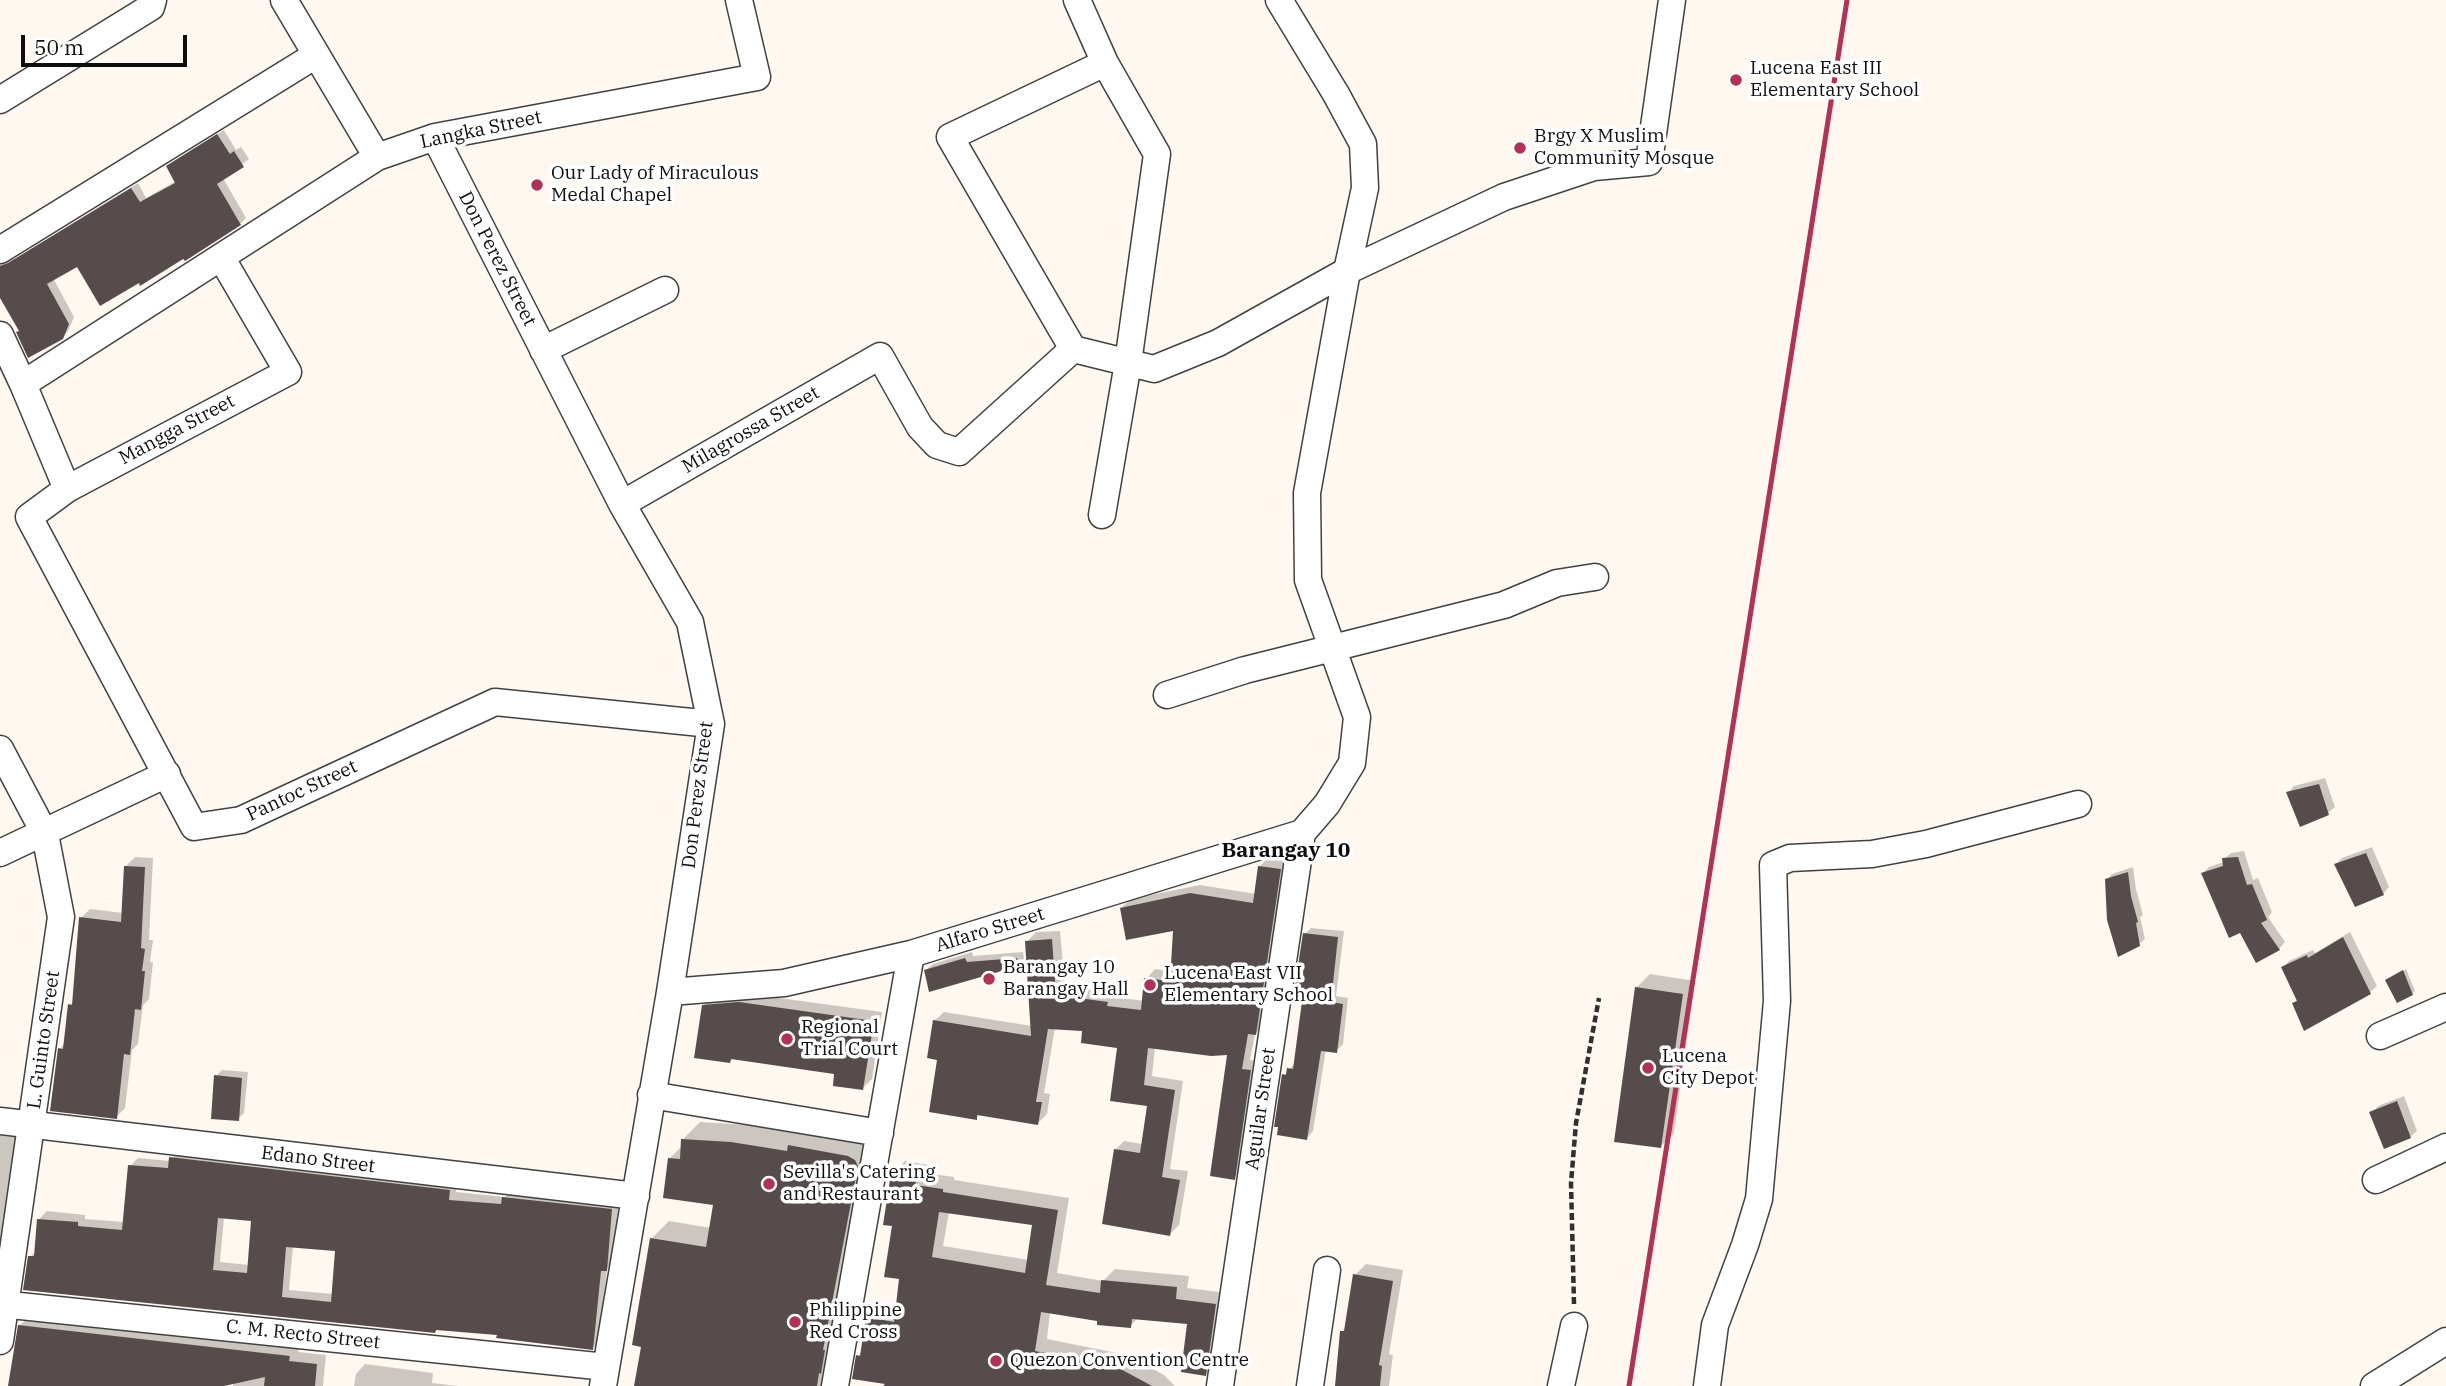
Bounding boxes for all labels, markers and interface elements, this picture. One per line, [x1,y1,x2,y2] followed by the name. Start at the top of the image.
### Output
[24,21,191,65] scale bar
[34,33,84,61] text: 50 m
[1750,58,1919,102] place label: Lucena East III Elementary School
[1728,72,1744,88] marker: Lucena East III Elementary School
[418,106,544,154] street label: Langka Street
[1534,126,1714,170] place label: Brgy X Muslim Community Mosque
[1512,140,1528,156] marker: Brgy X Muslim Community Mosque
[551,163,759,207] place label: Our Lady of Miraculous Medal Chapel
[529,177,545,193] marker: Our Lady of Miraculous Medal Chapel
[453,188,541,330] street label: Don Perez Street
[678,381,824,479] street label: Milagrossa Street
[115,390,239,470] street label: Mangga Street
[678,720,718,870] street label: Don Perez Street
[243,755,361,827] street label: Pantoc Street
[1222,838,1350,864] district label: Barangay 10
[933,903,1047,957] street label: Alfaro Street
[1003,957,1129,1001] place label: Barangay 10 Barangay Hall
[1164,963,1333,1007] place label: Lucena East VII Elementary School
[23,969,65,1111] street label: L. Guinto Street
[981,971,997,987] marker: Barangay 10 Barangay Hall
[1142,977,1158,993] marker: Lucena East VII Elementary School
[801,1017,898,1061] place label: Regional Trial Court
[779,1031,795,1047] marker: Regional Trial Court
[1241,1046,1281,1172] street label: Aguilar Street
[1662,1046,1754,1090] place label: Lucena City Depot
[1640,1060,1656,1076] marker: Lucena City Depot
[260,1142,376,1178] street label: Edano Street
[783,1162,936,1206] place label: Sevilla's Catering and Restaurant
[761,1176,777,1192] marker: Sevilla's Catering and Restaurant
[809,1300,902,1344] place label: Philippine Red Cross
[787,1314,803,1330] marker: Philippine Red Cross
[225,1316,381,1354] street label: C. M. Recto Street
[1010,1350,1249,1372] place label: Quezon Convention Centre
[988,1353,1004,1369] marker: Quezon Convention Centre

